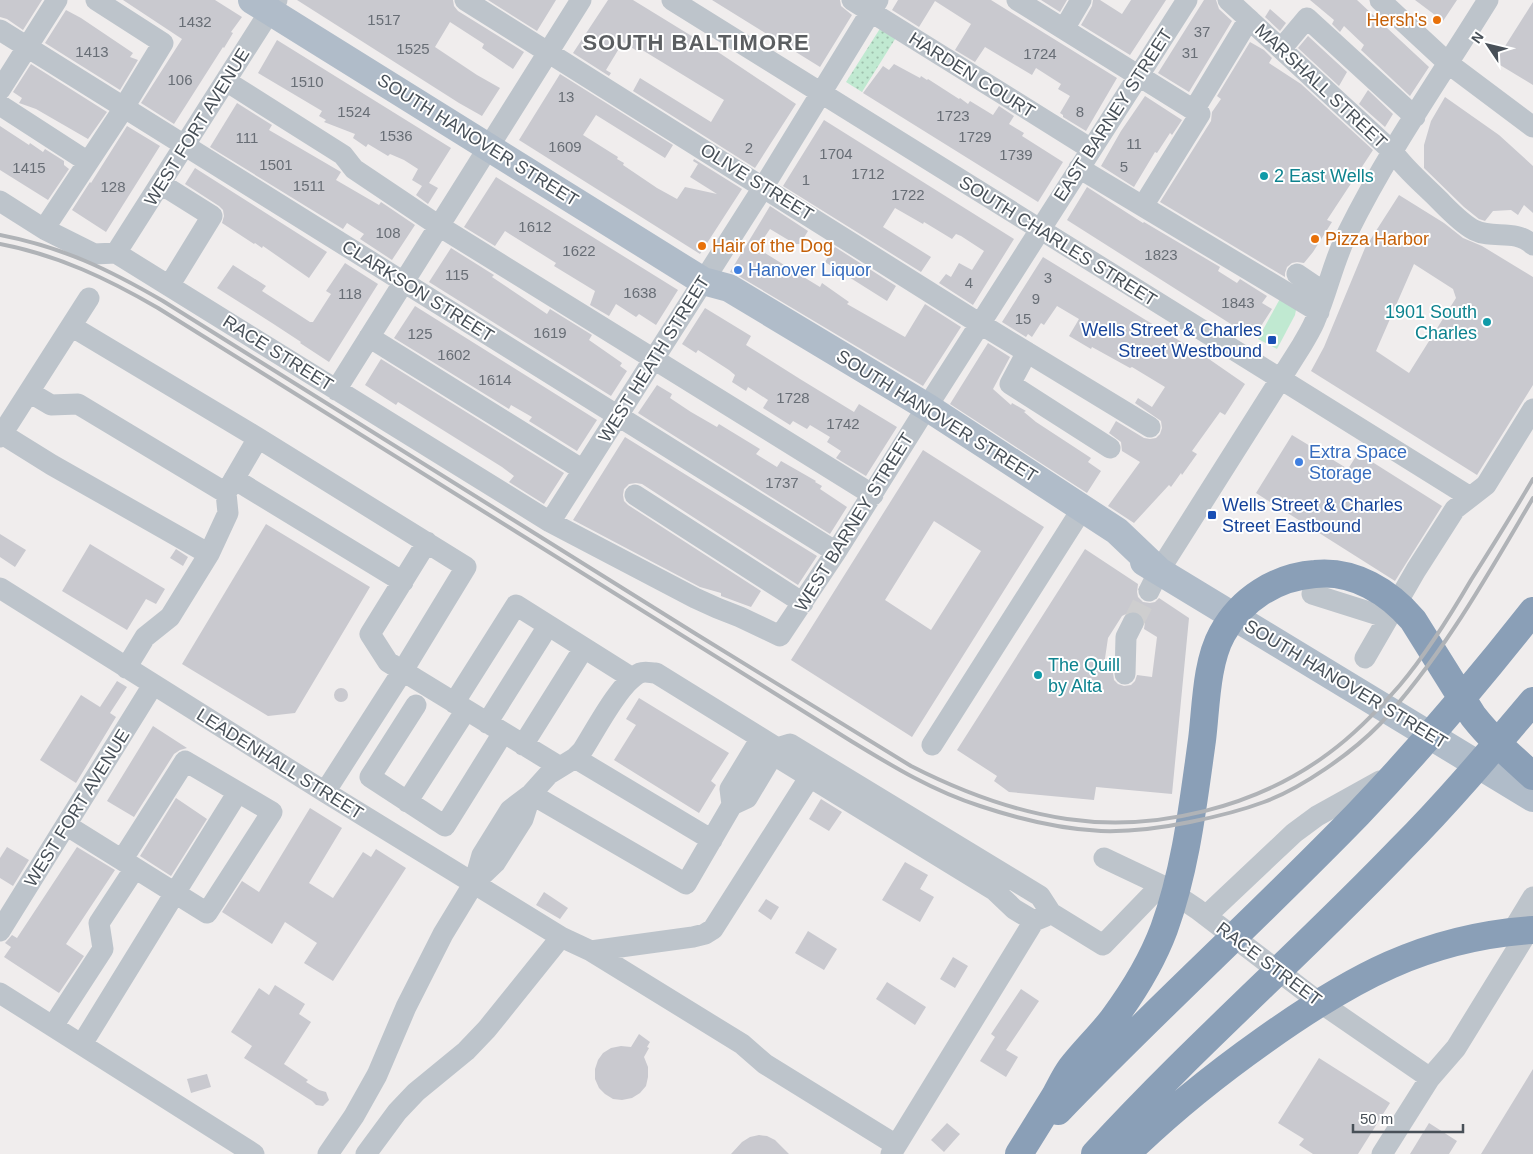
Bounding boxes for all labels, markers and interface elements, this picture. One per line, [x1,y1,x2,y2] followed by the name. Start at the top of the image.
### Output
[1367,10,1427,30] place label: Hersh's
[367,11,401,28] house number: 1517
[178,13,212,30] house number: 1432
[1431,14,1443,26] marker: Hersh's
[1251,20,1391,152] street label: MARSHALL STREET
[1463,20,1513,70] north arrow
[1194,23,1210,40] house number: 37
[1050,25,1176,205] street label: EAST BARNEY STREET
[905,28,1039,122] street label: HARDEN COURT
[1468,29,1487,46] text: N
[582,30,810,55] district label: SOUTH BALTIMORE
[396,40,430,57] house number: 1525
[75,43,109,60] house number: 1413
[1182,44,1198,61] house number: 31
[140,45,254,209] street label: WEST FORT AVENUE
[1023,45,1057,62] house number: 1724
[374,70,582,210] street label: SOUTH HANOVER STREET
[167,71,193,88] house number: 106
[290,73,324,90] house number: 1510
[558,88,574,105] house number: 13
[337,103,371,120] house number: 1524
[1076,103,1084,120] house number: 8
[936,107,970,124] house number: 1723
[379,127,413,144] house number: 1536
[958,128,992,145] house number: 1729
[236,129,258,146] house number: 111
[1126,135,1142,152] house number: 11
[548,138,582,155] house number: 1609
[697,139,817,225] street label: OLIVE STREET
[745,139,753,156] house number: 2
[819,145,853,162] house number: 1704
[999,146,1033,163] house number: 1739
[259,156,293,173] house number: 1501
[1120,158,1128,175] house number: 5
[12,159,46,176] house number: 1415
[851,165,885,182] house number: 1712
[1274,166,1374,186] place label: 2 East Wells
[1258,170,1270,182] marker: 2 East Wells
[802,171,810,188] house number: 1
[956,172,1160,310] street label: SOUTH CHARLES STREET
[293,177,325,194] house number: 1511
[100,178,126,195] house number: 128
[891,186,925,203] house number: 1722
[518,218,552,235] house number: 1612
[375,224,401,241] house number: 108
[1325,229,1429,249] place label: Pizza Harbor
[1309,233,1321,245] marker: Pizza Harbor
[338,236,498,346] street label: CLARKSON STREET
[712,236,833,256] place label: Hair of the Dog
[696,240,708,252] marker: Hair of the Dog
[562,242,596,259] house number: 1622
[1144,246,1178,263] house number: 1823
[748,260,871,280] place label: Hanover Liquor
[732,264,744,276] marker: Hanover Liquor
[445,266,469,283] house number: 115
[1044,269,1052,286] house number: 3
[595,272,713,446] street label: WEST HEATH STREET
[965,274,973,291] house number: 4
[623,284,657,301] house number: 1638
[338,285,362,302] house number: 118
[1032,290,1040,307] house number: 9
[1221,294,1255,311] house number: 1843
[1385,302,1477,343] place label: 1901 South Charles
[1015,310,1031,327] house number: 15
[219,311,337,395] street label: RACE STREET
[1481,316,1493,328] marker: 1901 South Charles
[1081,320,1262,361] place label: Wells Street & Charles Street Westbound
[533,324,567,341] house number: 1619
[407,325,433,342] house number: 125
[1266,334,1278,346] marker: Wells Street & Charles Street Westbound
[437,346,471,363] house number: 1602
[833,346,1041,486] street label: SOUTH HANOVER STREET
[478,371,512,388] house number: 1614
[776,389,810,406] house number: 1728
[826,415,860,432] house number: 1742
[791,429,917,615] street label: WEST BARNEY STREET
[1309,442,1407,483] place label: Extra Space Storage
[1293,456,1305,468] marker: Extra Space Storage
[765,474,799,491] house number: 1737
[1222,495,1403,536] place label: Wells Street & Charles Street Eastbound
[1206,509,1218,521] marker: Wells Street & Charles Street Eastbound
[1241,615,1451,753] street label: SOUTH HANOVER STREET
[1048,655,1120,696] place label: The Quill by Alta
[1032,669,1044,681] marker: The Quill by Alta
[193,705,367,823] street label: LEADENHALL STREET
[20,726,134,890] street label: WEST FORT AVENUE
[1213,918,1325,1010] street label: RACE STREET
[1353,1102,1463,1134] scale bar
[1360,1110,1393,1127] text: 50 m

